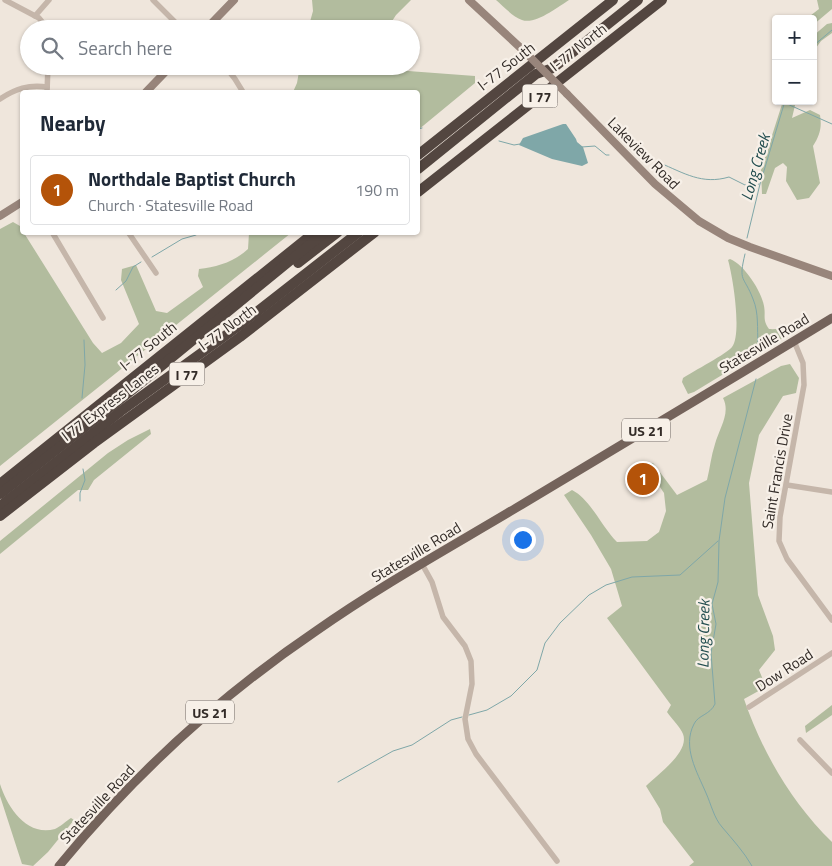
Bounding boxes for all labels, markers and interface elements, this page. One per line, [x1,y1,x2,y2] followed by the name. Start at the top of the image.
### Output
[772,15,817,105] map controls
[772,15,817,60] button: +
[545,17,611,77] street label: I-77 North
[20,20,420,75] search box
[78,33,172,62] text: Search here
[38,34,66,62] icon: search
[472,36,540,96] street label: I-77 South
[772,60,817,105] button: −
[522,84,558,108] road number: I 77
[40,107,105,139] text: Nearby
[603,112,685,194] street label: Lakeview Road
[734,129,776,203] water label: Long Creek
[88,164,296,193] text: Northdale Baptist Church
[53,178,61,202] text: 1
[355,178,399,202] text: 190 m
[88,193,253,217] text: Church · Statesville Road
[193,298,261,356] street label: I-77 North
[715,307,813,379] street label: Statesville Road
[114,316,182,376] street label: I-77 South
[56,358,164,446] street label: I 77 Express Lanes
[170,362,204,386] road number: I 77
[756,412,798,530] street label: Saint Francis Drive
[622,418,670,442] road number: US 21
[627,460,659,498] pin: 1
[367,516,465,588] street label: Statesville Road
[510,527,536,553] your location
[690,598,716,668] water label: Long Creek
[751,643,817,697] street label: Dow Road
[186,700,234,724] road number: US 21
[54,759,140,849] street label: Statesville Road

